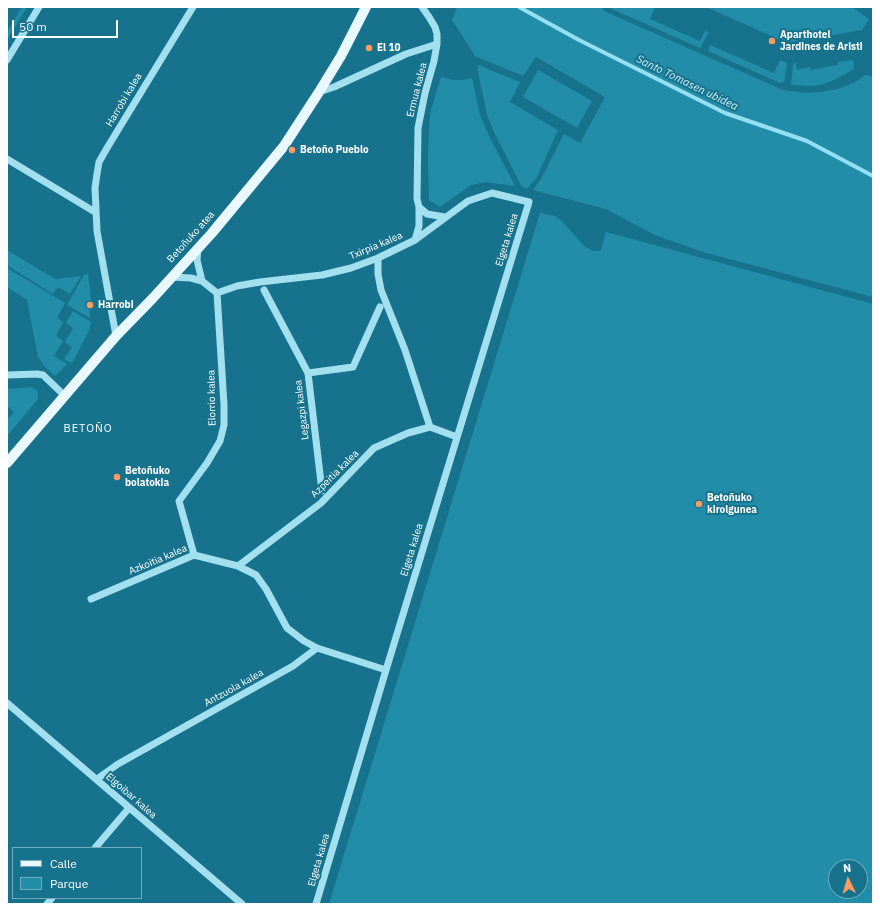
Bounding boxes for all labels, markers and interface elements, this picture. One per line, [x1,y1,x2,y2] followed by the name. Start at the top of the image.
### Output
[14,12,120,38] scale bar
[19,19,47,34] text: 50 m
[780,29,863,52] place label: Aparthotel Jardines de Aristi
[767,36,777,46] marker: Aparthotel Jardines de Aristi
[377,42,400,54] place label: El 10
[364,43,374,53] marker: El 10
[634,53,740,113] water label: Santo Tomasen ubidea
[404,62,430,118] street label: Ermua kalea
[103,71,145,129] street label: Harrobi kalea
[300,144,369,156] place label: Betoño Pueblo
[287,145,297,155] marker: Betoño Pueblo
[165,209,217,265] street label: Betoñuko atea
[493,212,521,268] street label: Elgeta kalea
[348,229,404,263] street label: Txirpia kalea
[98,299,134,311] place label: Harrobi
[85,300,95,310] marker: Harrobi
[206,370,218,426] street label: Elorrio kalea
[292,379,312,441] street label: Legazpi kalea
[63,422,113,436] district label: BETOÑO
[309,448,361,500] street label: Azpeitia kalea
[125,465,170,488] place label: Betoñuko bolatokia
[112,472,122,482] marker: Betoñuko bolatokia
[707,492,757,516] place label: Betoñuko kirolgunea
[694,499,704,509] marker: Betoñuko kirolgunea
[398,522,426,578] street label: Elgeta kalea
[127,542,189,578] street label: Azkoitia kalea
[202,667,266,709] street label: Antzuola kalea
[103,771,159,821] street label: Elgoibar kalea
[306,832,332,888] street label: Elgeta kalea
[12,847,142,899] legend
[50,856,77,871] text: Calle
[828,859,868,899] north arrow
[842,861,852,875] text: N
[50,876,88,891] text: Parque

